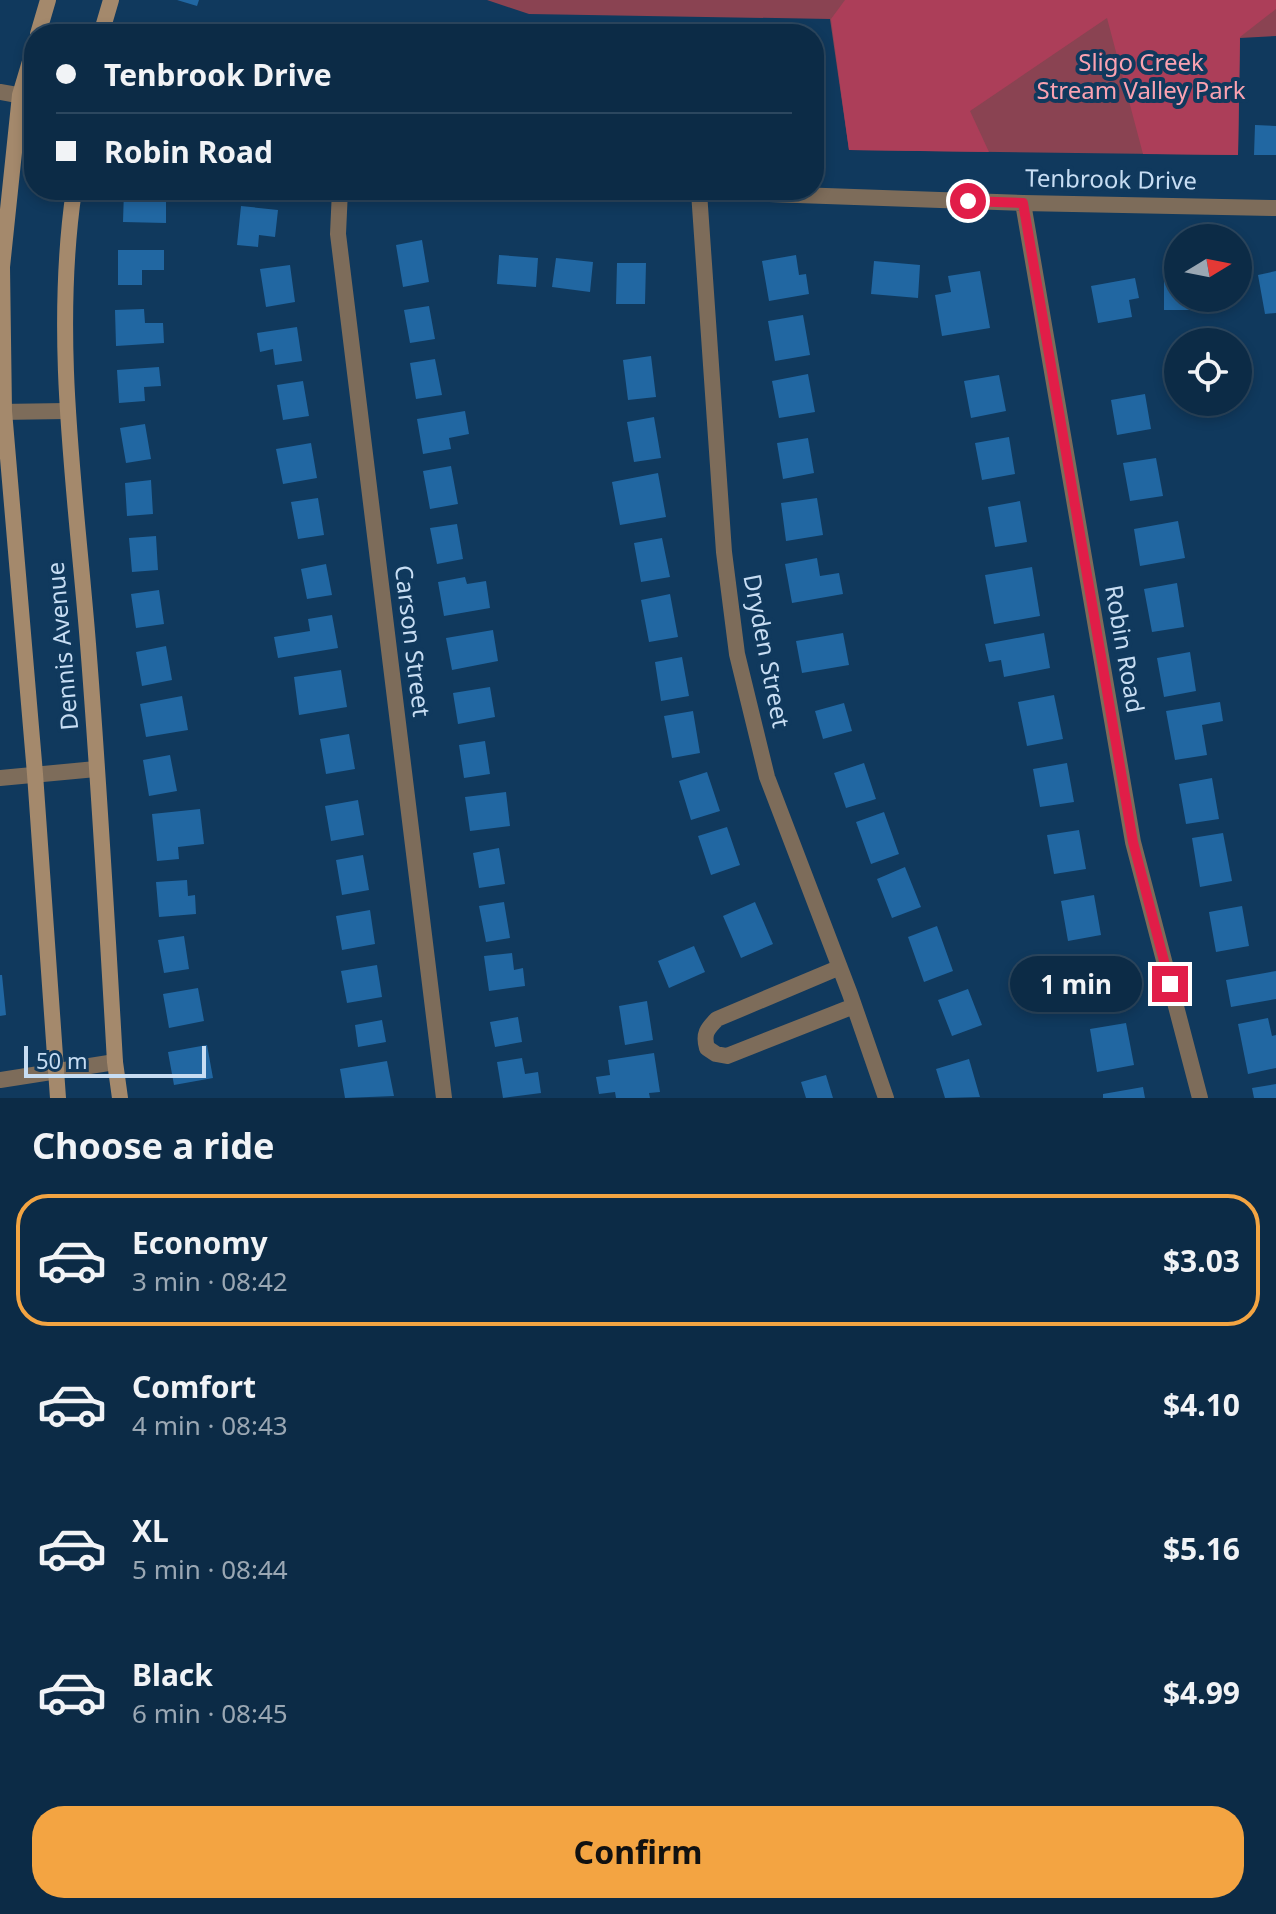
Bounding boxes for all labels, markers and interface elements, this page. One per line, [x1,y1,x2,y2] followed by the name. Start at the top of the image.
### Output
[1037,45,1246,106] park label: Sligo Creek Stream Valley Park
[104,54,332,95] text: Tenbrook Drive
[104,131,273,172] text: Robin Road
[1025,161,1197,196] street label: Tenbrook Drive
[950,183,986,219] route start
[1164,224,1252,312] north arrow
[1164,224,1252,416] map controls
[1164,328,1252,416] button: locate
[38,561,85,732] street label: Dennis Avenue
[388,563,439,719] street label: Carson Street
[736,571,799,731] street label: Dryden Street
[1098,582,1153,715] street label: Robin Road
[1010,956,1142,1012] callout: 1 min
[1040,966,1112,1002] text: 1 min
[1152,966,1188,1002] route end
[24,1042,206,1078] scale bar
[36,1045,87,1075] text: 50 m
[32,1121,274,1170] text: Choose a ride
[132,1222,268,1263] text: Economy
[36,1224,108,1296] icon: car
[1163,1240,1240,1281] text: $3.03
[132,1263,288,1299] text: 3 min · 08:42
[132,1366,256,1407] text: Comfort
[36,1368,108,1440] icon: car
[1163,1384,1240,1425] text: $4.10
[132,1407,288,1443] text: 4 min · 08:43
[132,1510,169,1551] text: XL
[36,1512,108,1584] icon: car
[1163,1528,1240,1569] text: $5.16
[132,1551,288,1587] text: 5 min · 08:44
[132,1654,213,1695] text: Black
[36,1656,108,1728] icon: car
[1163,1672,1240,1713] text: $4.99
[132,1695,288,1731] text: 6 min · 08:45
[32,1806,1244,1898] button: Confirm

